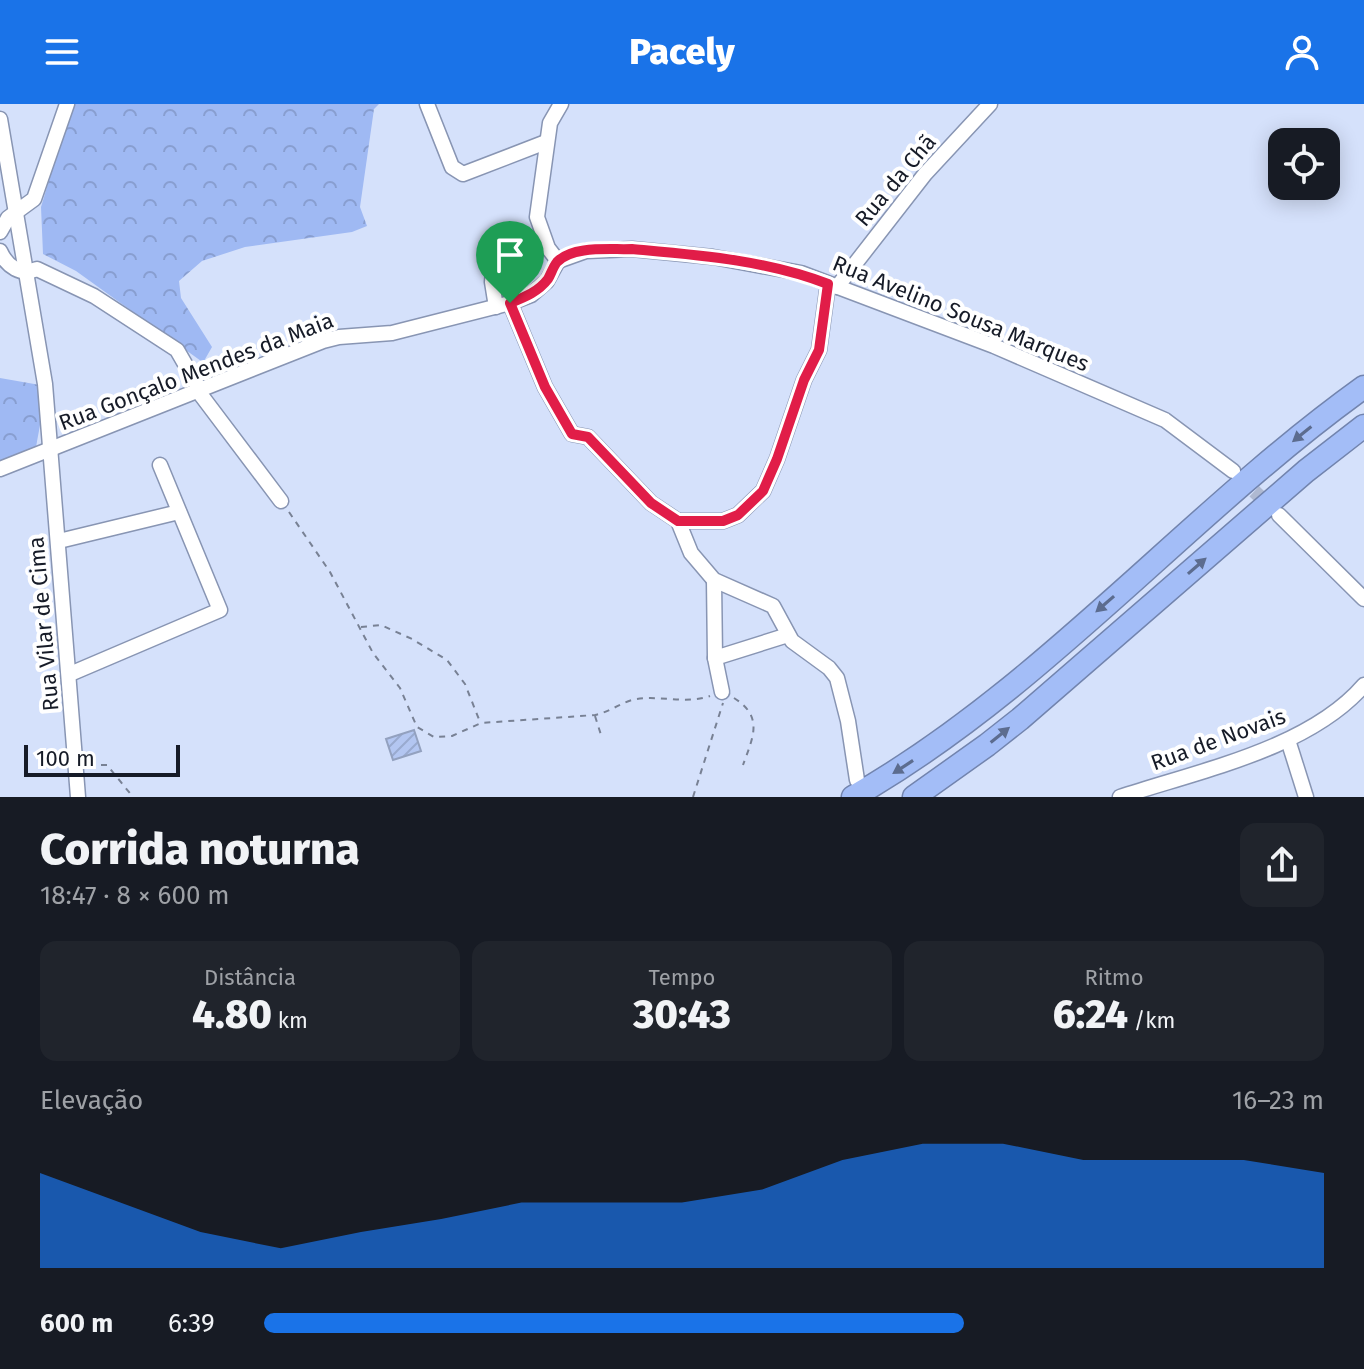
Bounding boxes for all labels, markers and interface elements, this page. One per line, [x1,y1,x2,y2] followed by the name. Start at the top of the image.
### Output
[40,30,84,74] icon: menu
[629,30,735,74] text: Pacely
[1280,30,1324,74] icon: person
[1268,128,1340,200] map controls
[1268,128,1340,200] button: locate
[849,129,942,232] street label: Rua da Chã
[476,221,544,303] pin
[488,233,532,277] icon: arrive
[829,250,1093,377] street label: Rua Avelino Sousa Marques
[55,307,337,436] street label: Rua Gonçalo Mendes da Maia
[1292,425,1312,442] one-way arrow
[22,535,65,712] street label: Rua Vilar de Cima
[1187,558,1207,575] one-way arrow
[1096,595,1115,613] one-way arrow
[1147,703,1289,776] street label: Rua de Novais
[990,727,1010,744] one-way arrow
[24,741,180,777] scale bar
[36,745,95,772] text: 100 m
[892,759,913,774] one-way arrow
[40,823,360,876] text: Corrida noturna
[1240,823,1324,907] button: share
[40,880,230,911] text: 18:47 · 8 × 600 m
[204,964,296,991] text: Distância
[649,964,715,991] text: Tempo
[1084,964,1144,991] text: Ritmo
[192,991,272,1039] text: 4.80
[633,991,731,1039] text: 30:43
[1053,991,1128,1039] text: 6:24
[272,1007,308,1034] text: km
[1128,1007,1175,1034] text: /km
[40,1085,143,1116] text: Elevação
[1232,1085,1324,1116] text: 16–23 m
[40,1308,113,1339] text: 600 m
[168,1308,215,1339] text: 6:39

